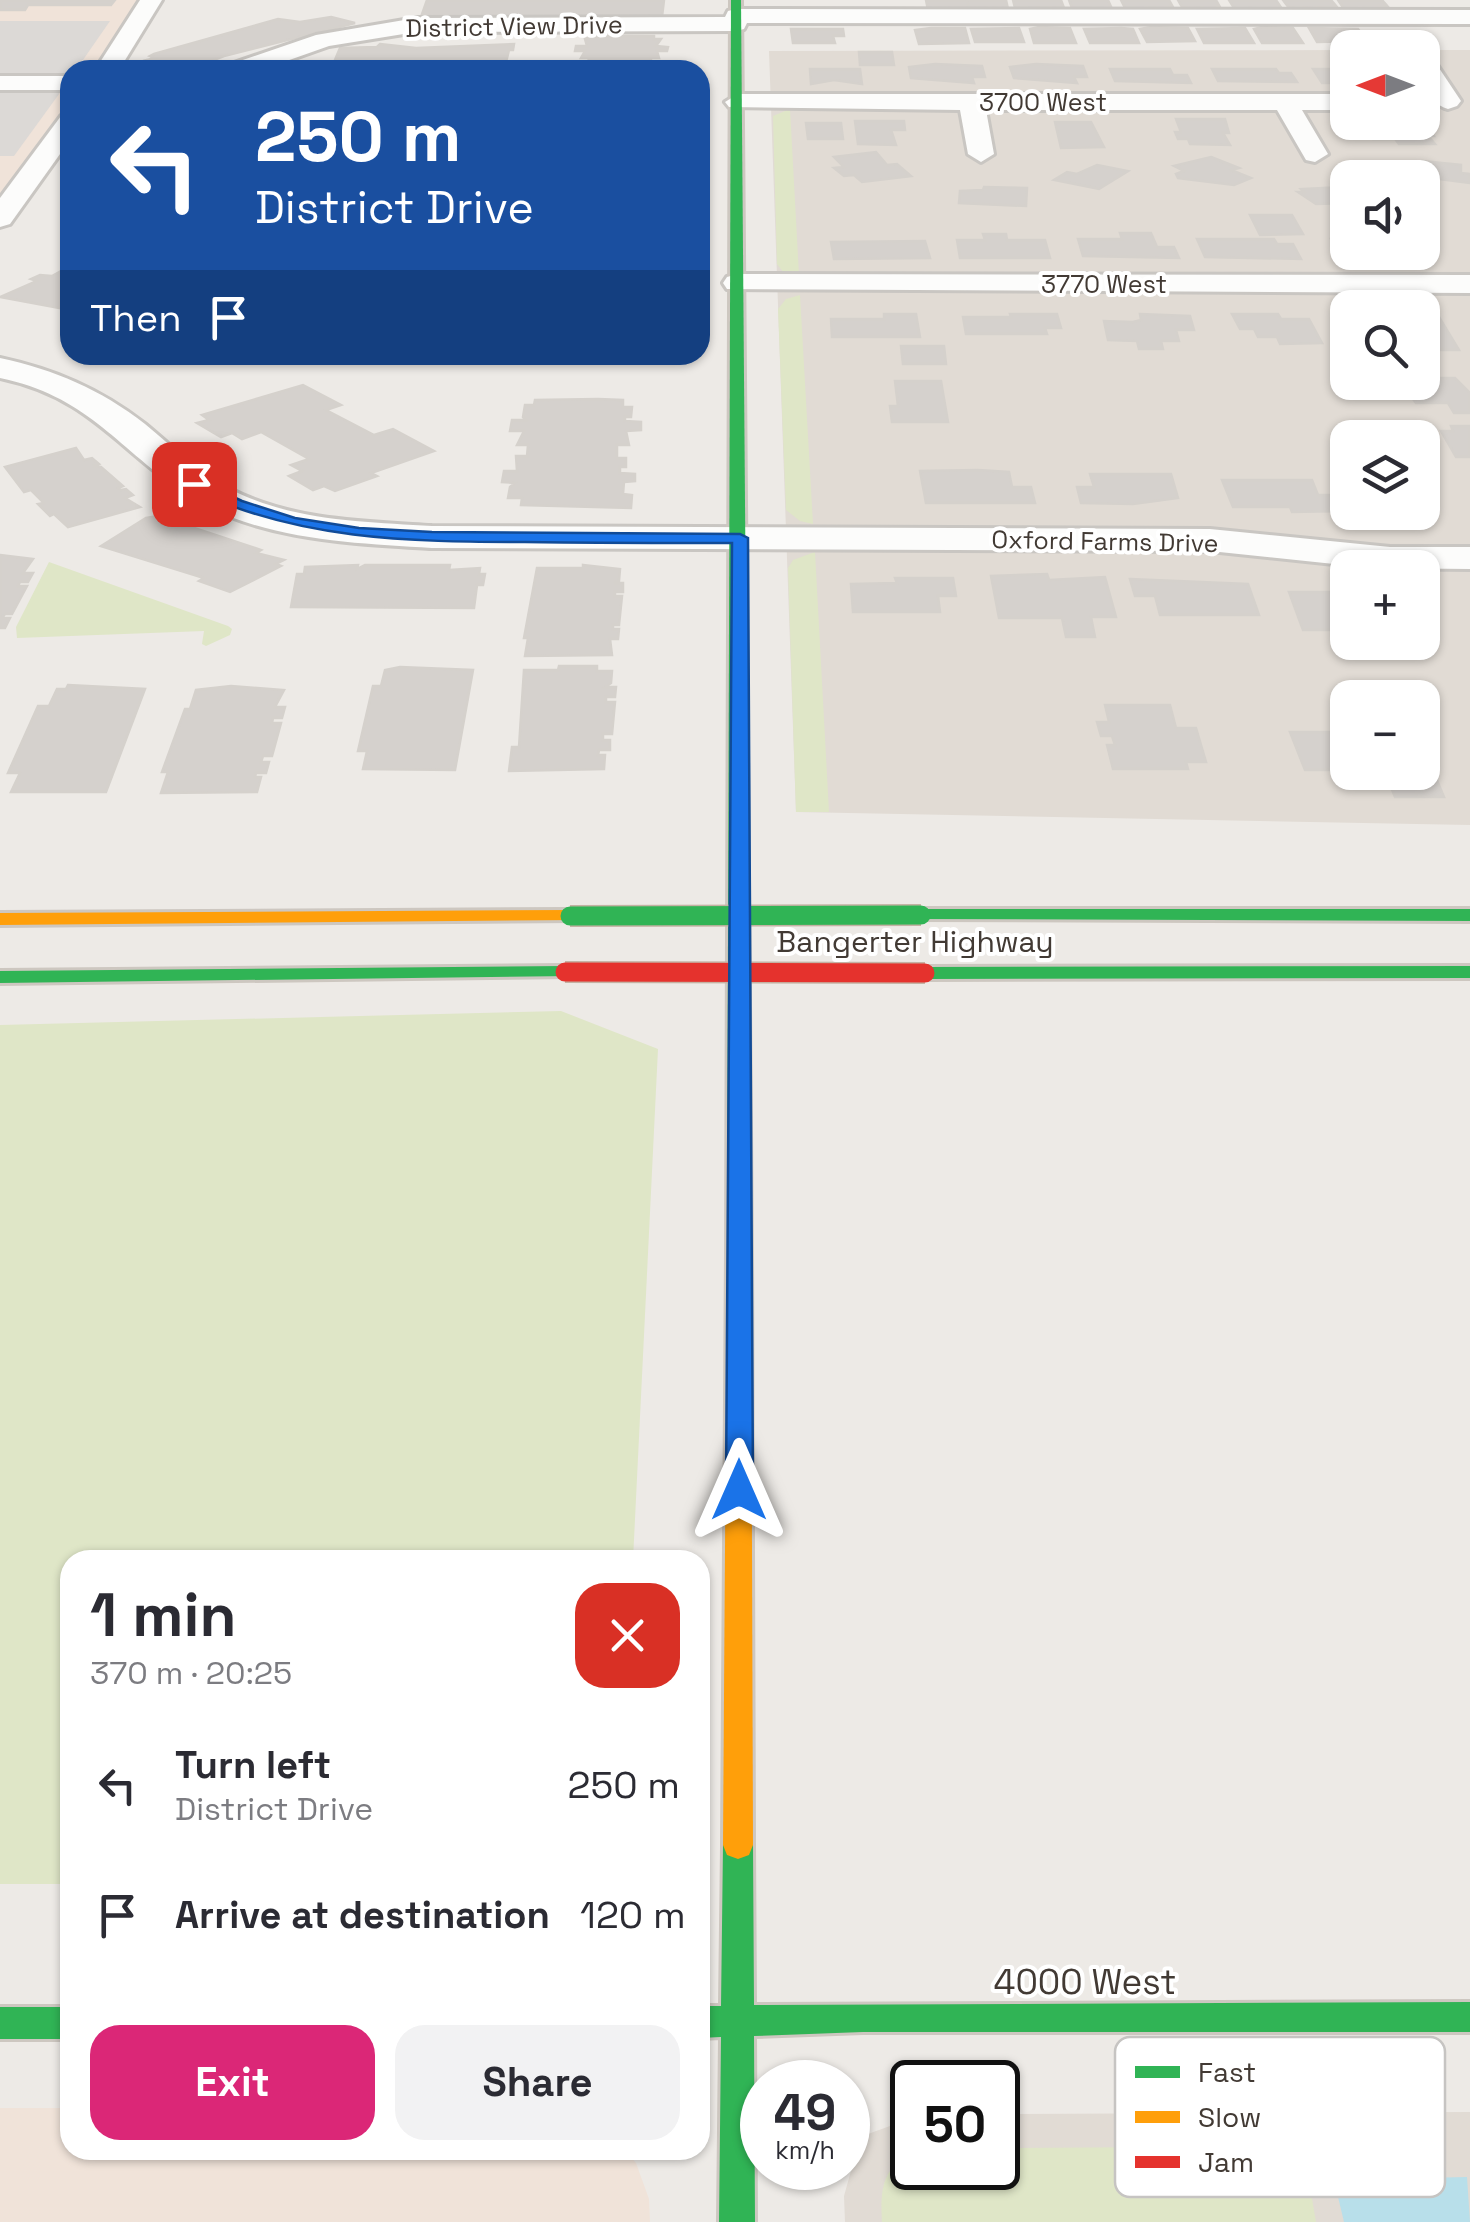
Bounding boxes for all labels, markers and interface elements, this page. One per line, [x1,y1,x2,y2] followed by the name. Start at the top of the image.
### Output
[405,8,623,44] street label: District View Drive
[1330,30,1440,140] north arrow
[1330,30,1440,790] map controls
[979,86,1107,118] street label: 3700 West
[255,92,462,181] text: 250 m
[90,100,220,230] icon: left
[1330,160,1440,270] button: sound
[255,179,534,236] text: District Drive
[1041,268,1167,300] street label: 3770 West
[201,290,256,345] icon: arrive
[1330,290,1440,400] button: search
[90,294,181,342] text: Then
[1330,420,1440,530] button: layers
[152,442,237,527] pin
[167,457,222,512] icon: arrive
[991,523,1219,559] street label: Oxford Farms Drive
[1330,550,1440,660] button: +
[1330,680,1440,790] button: −
[776,922,1054,961] street label: Bangerter Highway
[687,1438,791,1542] position arrow
[90,1577,237,1654] text: 1 min
[575,1583,680,1688] button: close
[90,1653,292,1693] text: 370 m · 20:25
[175,1741,331,1789] text: Turn left
[90,1758,145,1813] icon: left
[568,1761,680,1809] text: 250 m
[175,1789,373,1829] text: District Drive
[90,1888,145,1943] icon: arrive
[175,1891,550,1939] text: Arrive at destination
[580,1891,686,1939] text: 120 m
[994,1960,1176,2004] street label: 4000 West
[90,2025,375,2140] button: Exit
[395,2025,680,2140] button: Share
[1115,2037,1445,2197] legend
[1198,2054,1256,2090] text: Fast
[890,2060,1020,2190] speed limit sign: 50
[774,2081,836,2145] text: 49
[1198,2099,1261,2135] text: Slow
[775,2134,835,2166] text: km/h
[1198,2144,1254,2180] text: Jam

